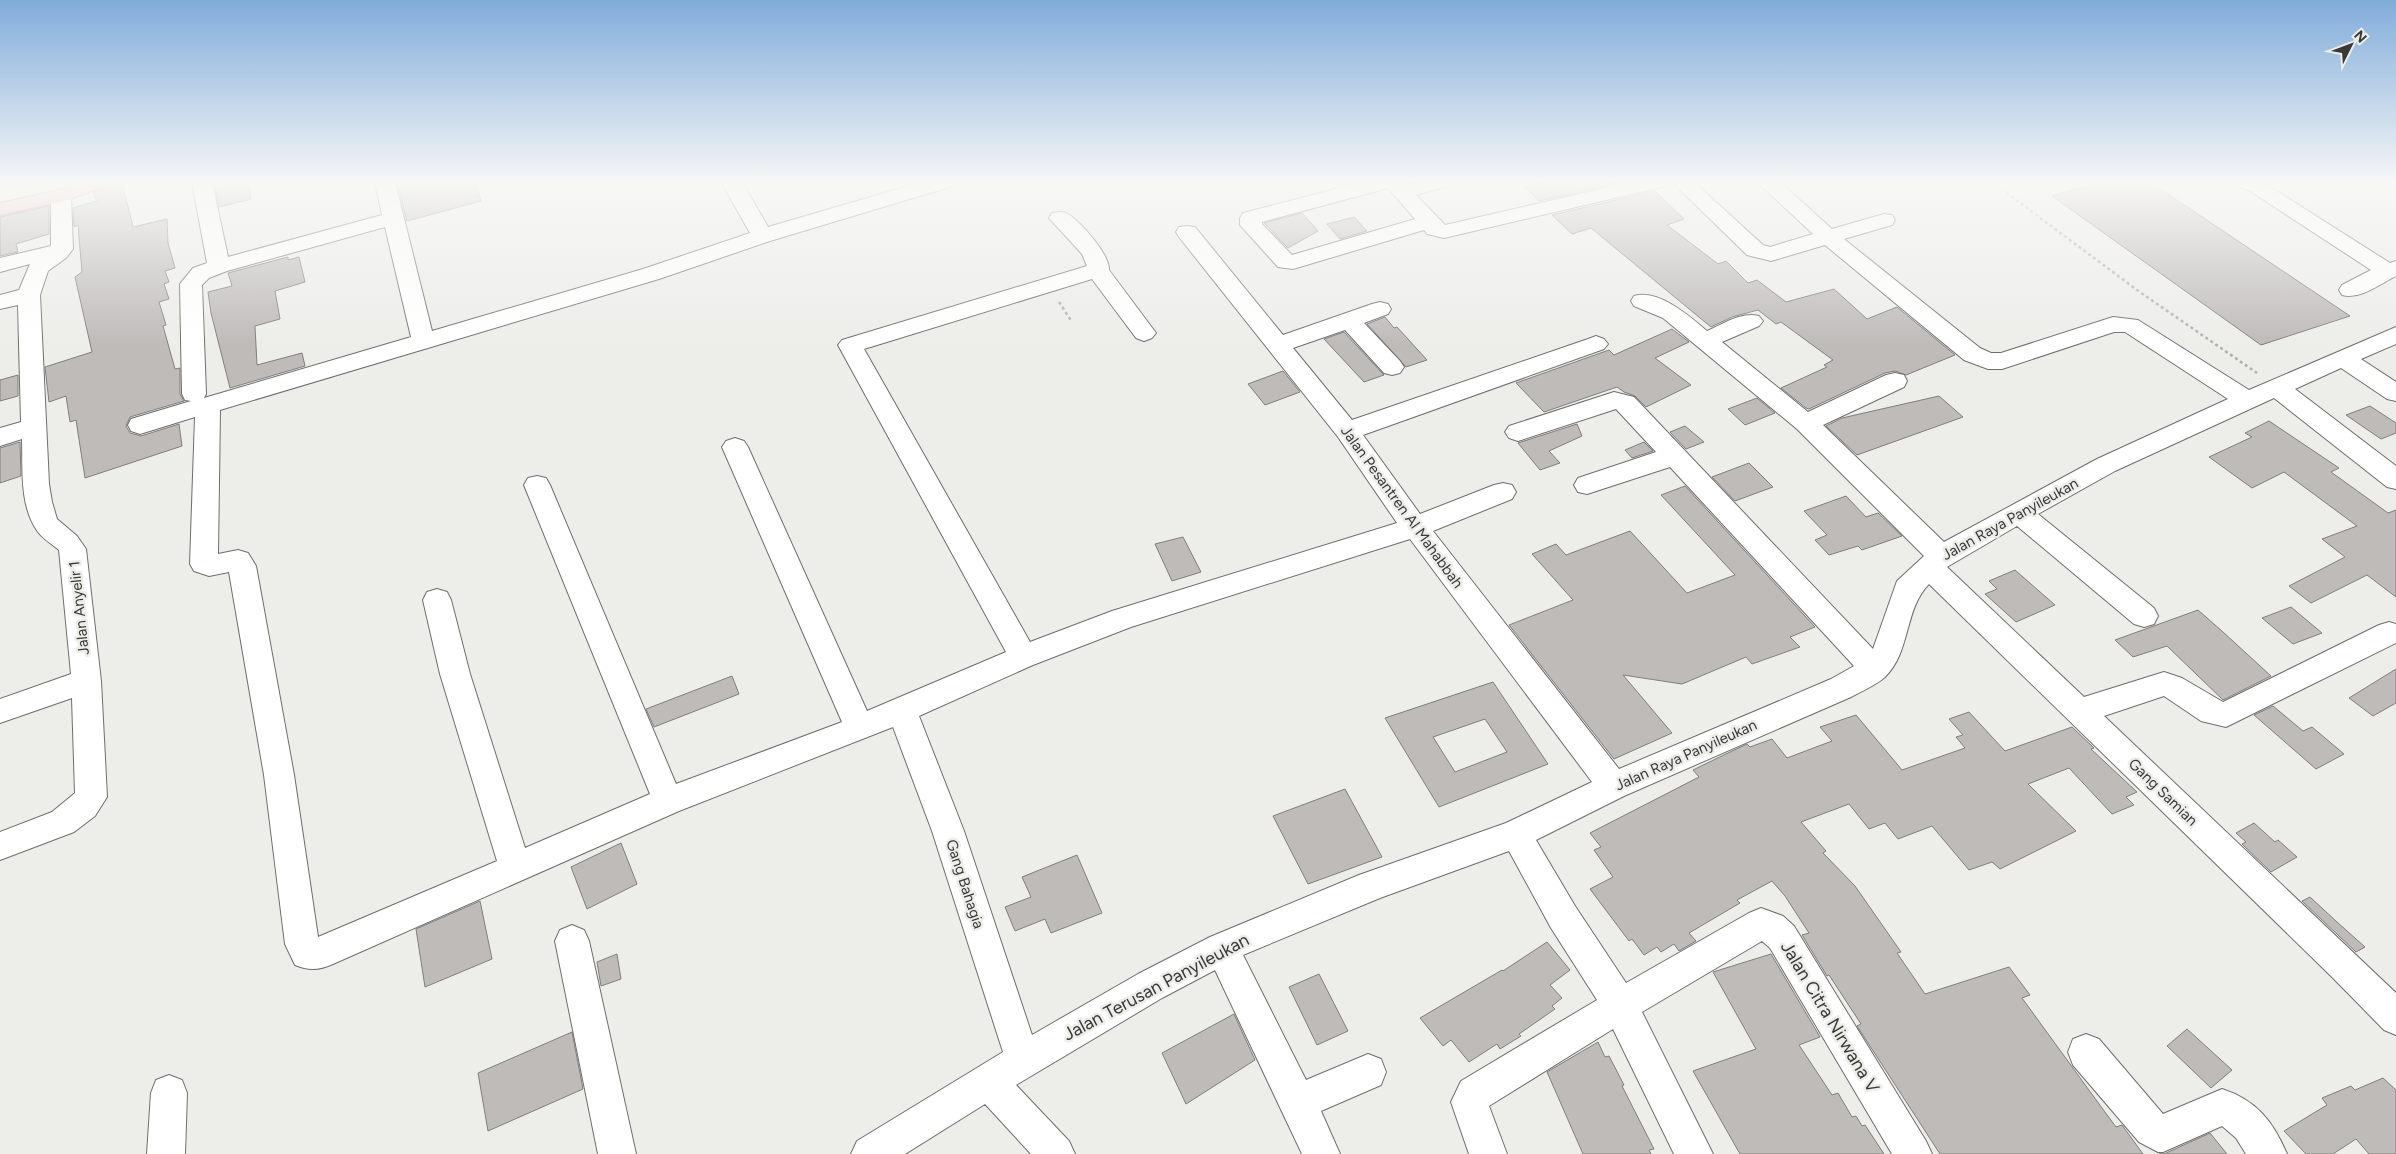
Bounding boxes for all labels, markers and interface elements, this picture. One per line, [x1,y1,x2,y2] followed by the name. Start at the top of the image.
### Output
[2326,20,2376,70] north arrow
[2350,27,2370,46] text: N
[1337,422,1467,592] street label: Jalan Pesantren Al Mahabbah
[1939,474,2081,564] street label: Jalan Raya Panyileukan
[65,560,93,656] street label: Jalan Anyelir 1
[1612,716,1760,794] street label: Jalan Raya Panyileukan
[2125,755,2201,829] street label: Gang Samian
[942,837,988,931] street label: Gang Bahagia
[1059,929,1253,1045] street label: Jalan Terusan Panyileukan
[1776,937,1884,1097] street label: Jalan Citra Nirwana V

